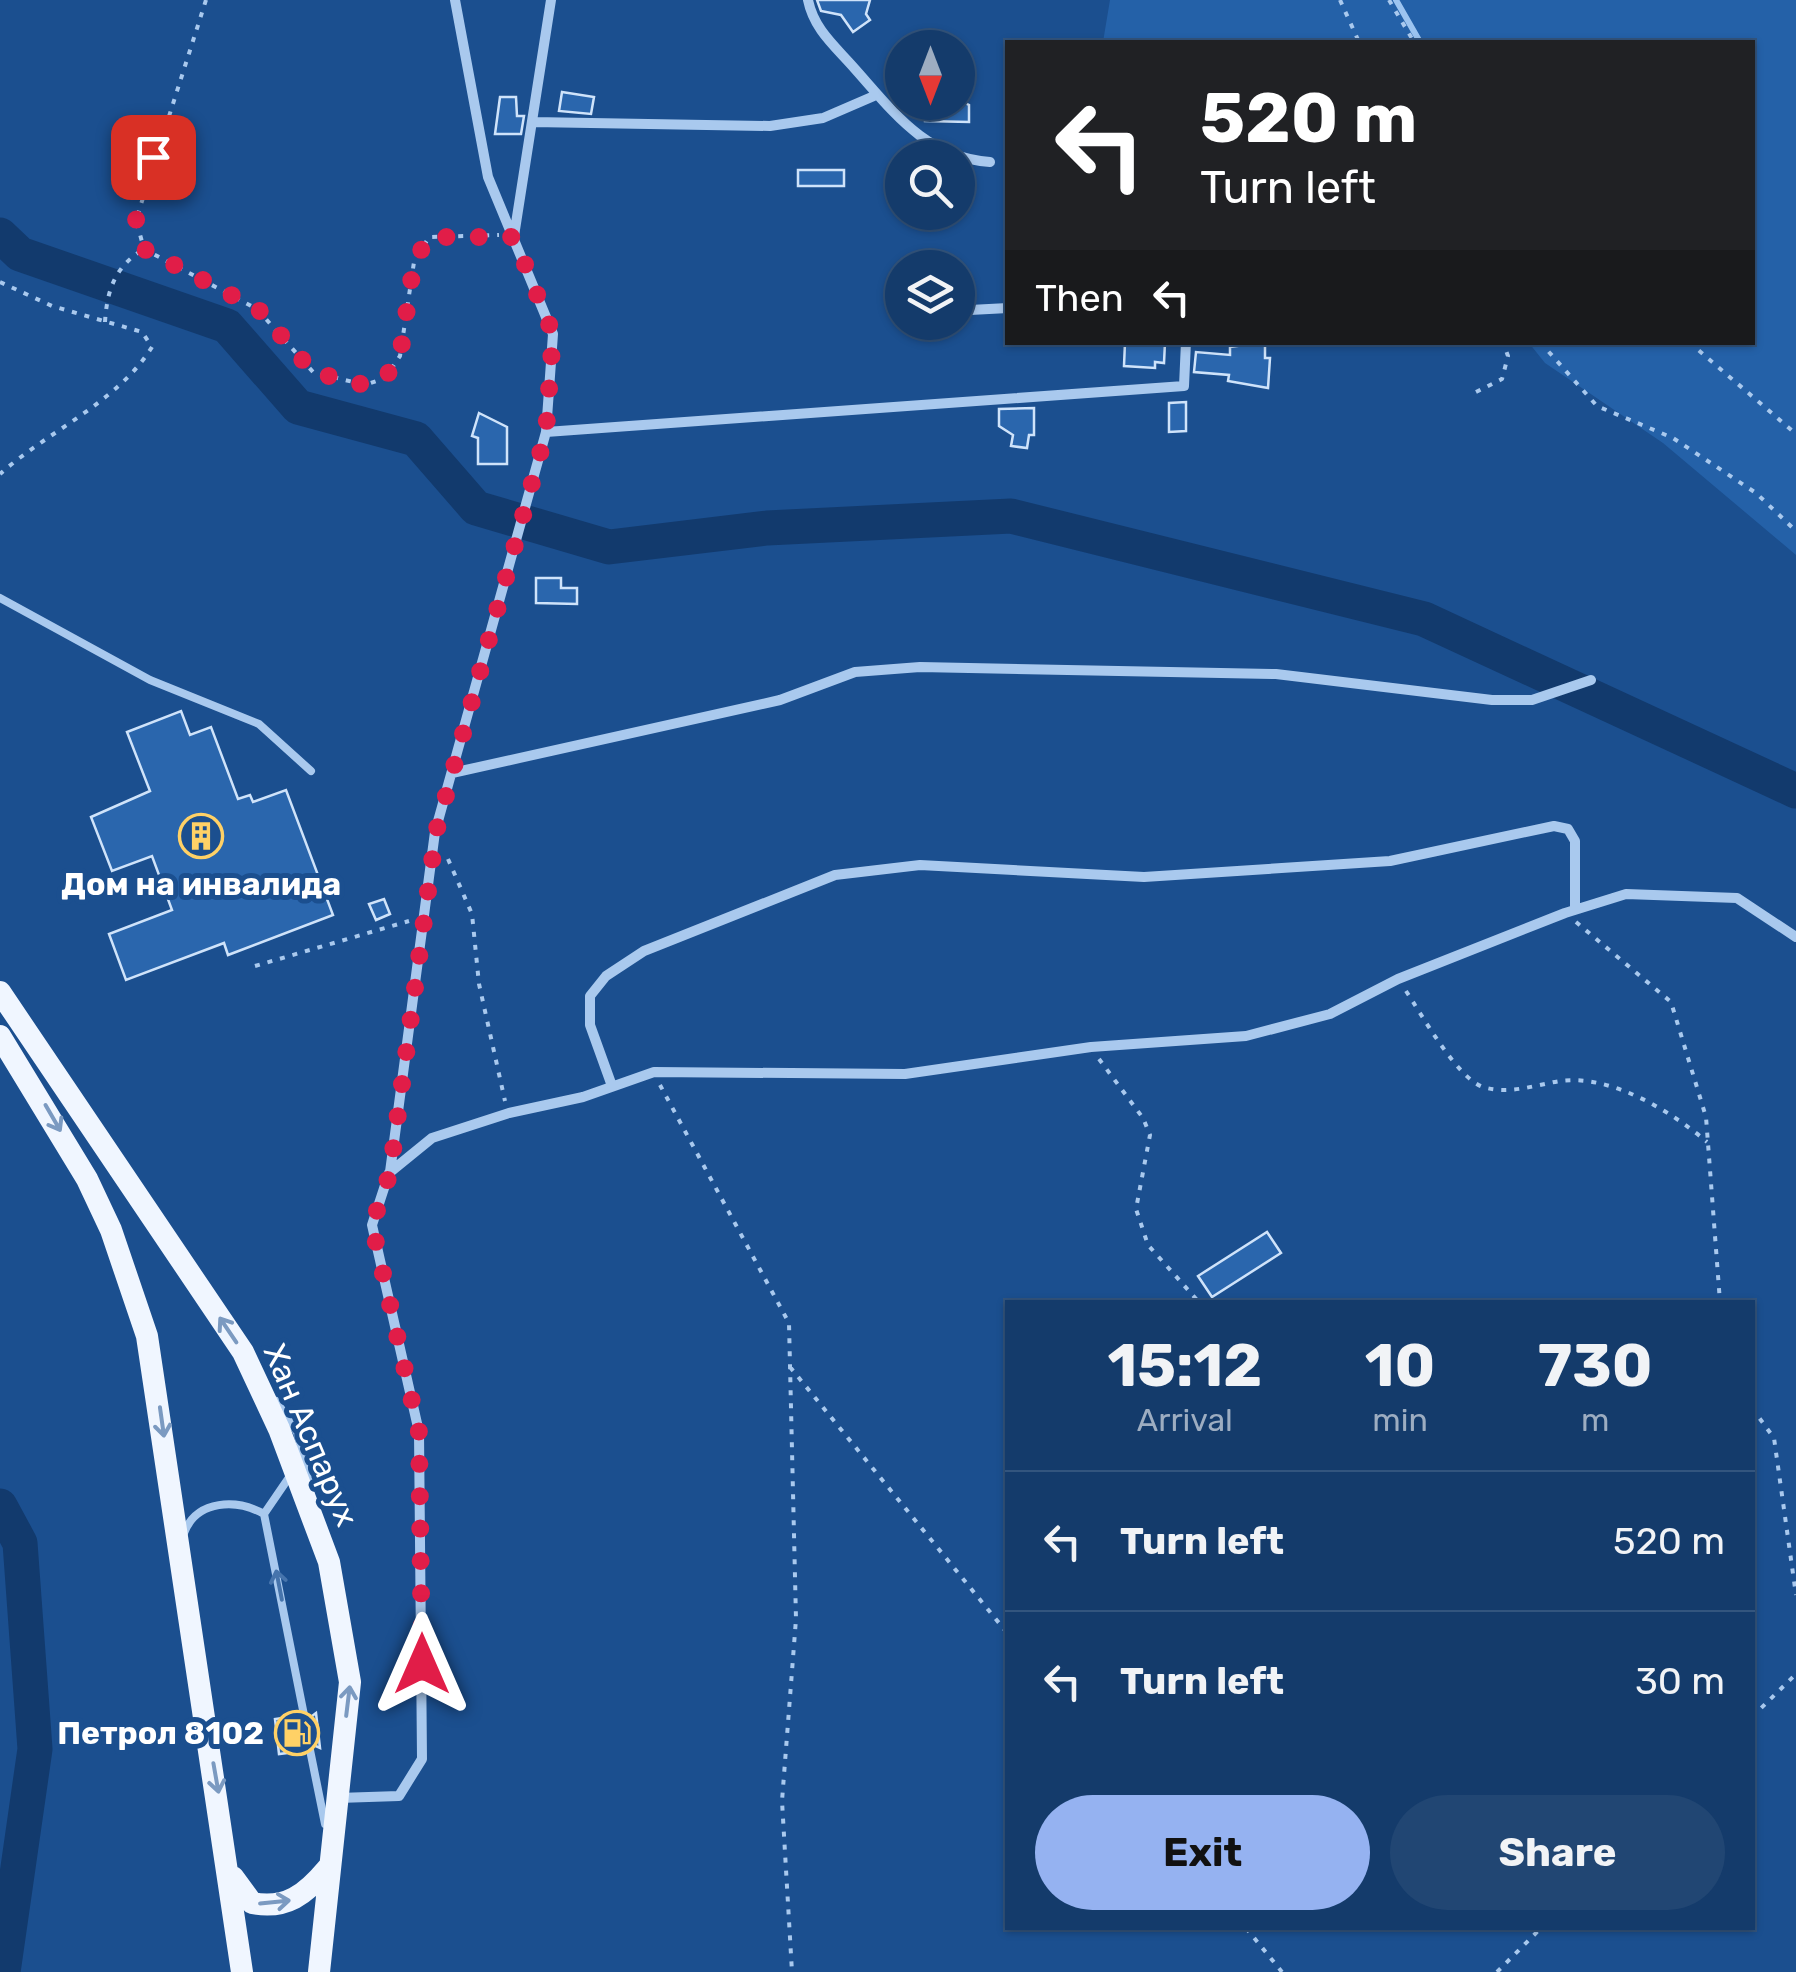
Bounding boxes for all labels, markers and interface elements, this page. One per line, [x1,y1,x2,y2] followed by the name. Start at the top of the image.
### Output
[885,30,975,120] north arrow
[885,30,975,340] map controls
[1200,77,1417,160] text: 520 m
[1035,80,1165,210] icon: left
[111,115,196,200] pin
[126,130,181,185] icon: arrive
[885,140,975,230] button: search
[1200,161,1376,214] text: Turn left
[885,250,975,340] button: layers
[1144,270,1199,325] icon: left
[1035,275,1124,321] text: Then
[178,813,224,859] building icon: Дом на инвалида
[61,865,341,903] place label: Дом на инвалида
[43,1103,63,1132] one-way arrow
[218,1317,239,1345] one-way arrow
[1107,1330,1262,1401] text: 15:12
[1365,1330,1435,1401] text: 10
[1538,1330,1653,1401] text: 730
[256,1338,366,1532] street label: Хан Аспарух
[1137,1401,1233,1439] text: Arrival
[1372,1401,1428,1439] text: min
[1581,1401,1609,1439] text: m
[154,1405,172,1437] one-way arrow
[1035,1514,1090,1569] icon: left
[1120,1518,1284,1564] text: Turn left
[1613,1518,1725,1564] text: 520 m
[268,1569,287,1601] one-way arrow
[370,1612,474,1716] position arrow
[1035,1654,1090,1709] icon: left
[1120,1658,1284,1704] text: Turn left
[1635,1658,1725,1704] text: 30 m
[339,1686,358,1718] one-way arrow
[274,1710,320,1756] fuel station icon: Петрол 8102
[57,1714,264,1752] place label: Петрол 8102
[207,1761,226,1793] one-way arrow
[1035,1795,1370,1910] button: Exit
[1390,1795,1725,1910] button: Share
[258,1893,291,1912] one-way arrow

